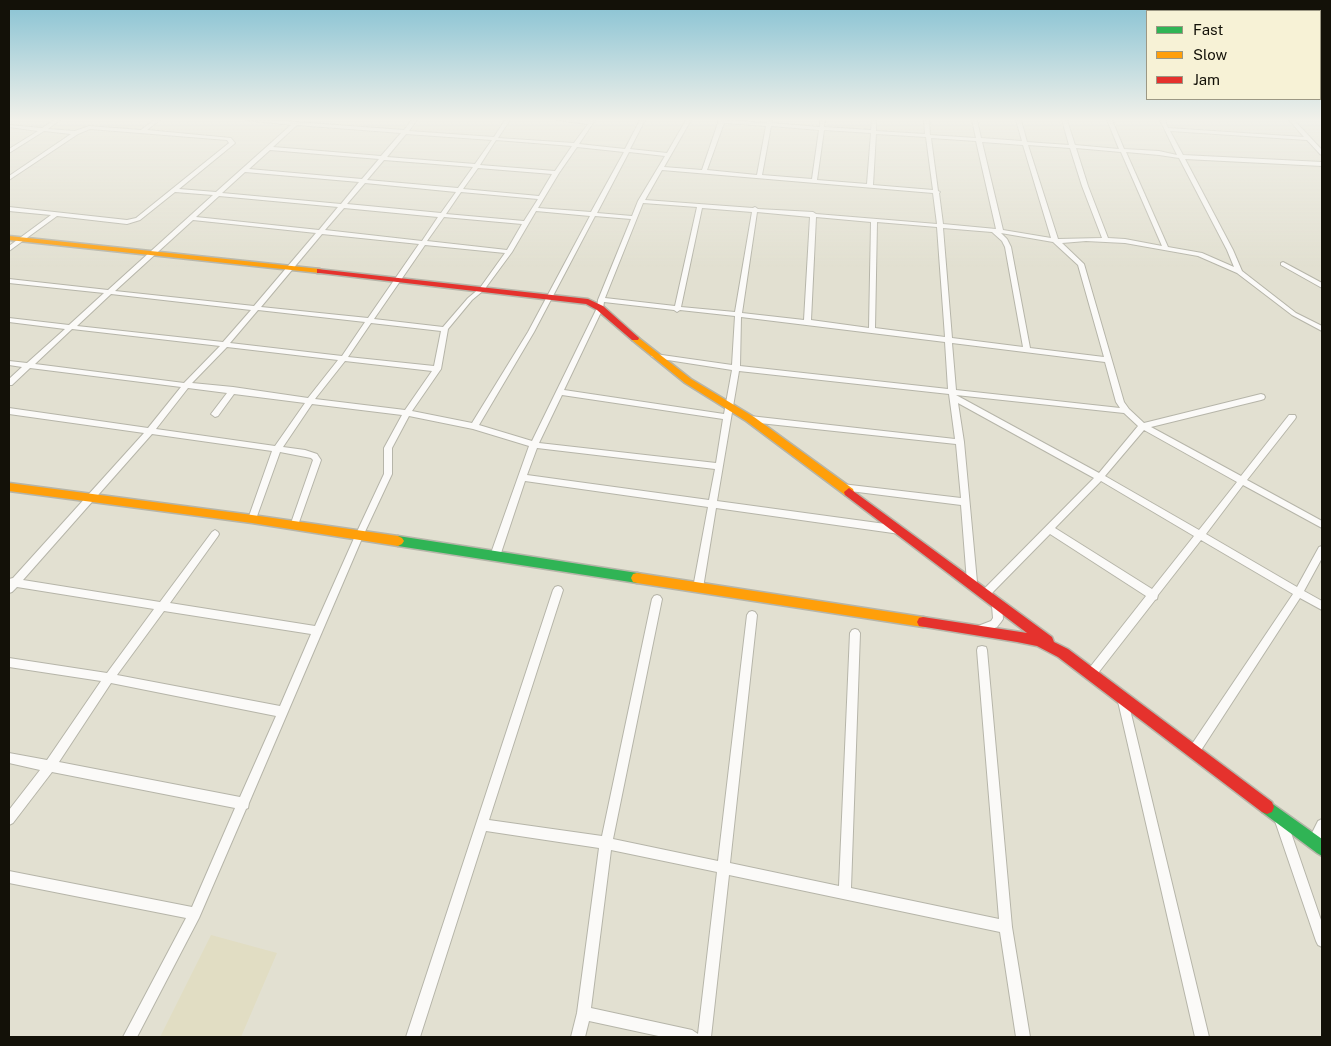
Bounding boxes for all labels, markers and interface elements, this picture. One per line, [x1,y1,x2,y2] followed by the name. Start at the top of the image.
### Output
[1146,10,1321,100] legend
[1193,21,1223,38] text: Fast
[1193,46,1227,63] text: Slow
[1193,71,1220,88] text: Jam

